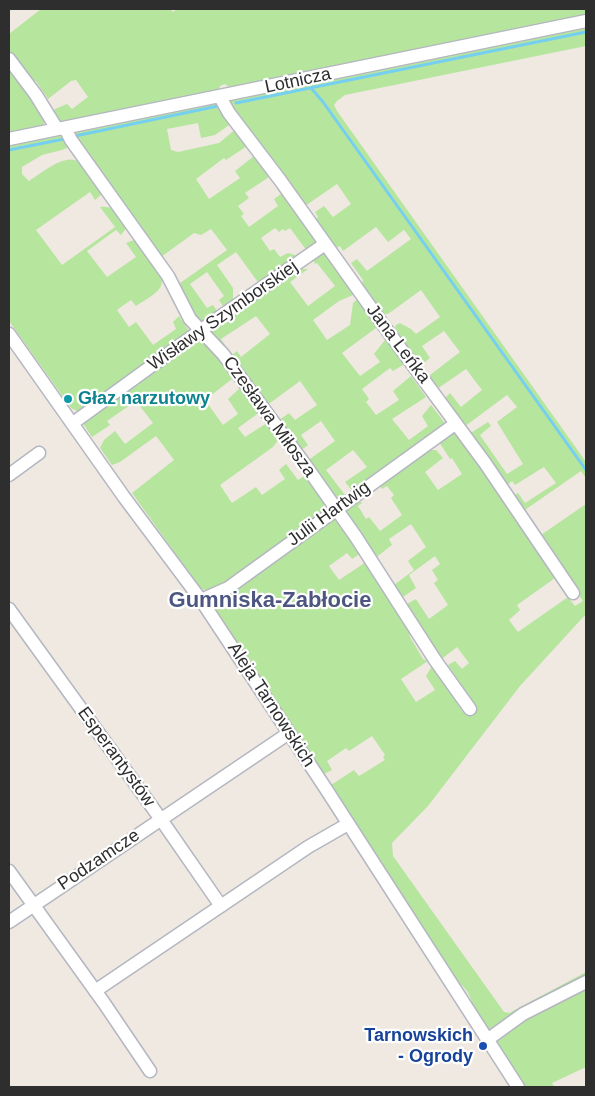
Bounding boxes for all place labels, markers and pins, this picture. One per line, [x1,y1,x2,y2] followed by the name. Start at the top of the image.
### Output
[78,388,210,410] place label: Głaz narzutowy
[62,393,74,405] marker: Głaz narzutowy
[364,1025,473,1068] place label: Tarnowskich - Ogrody
[477,1040,489,1052] marker: Tarnowskich - Ogrody

